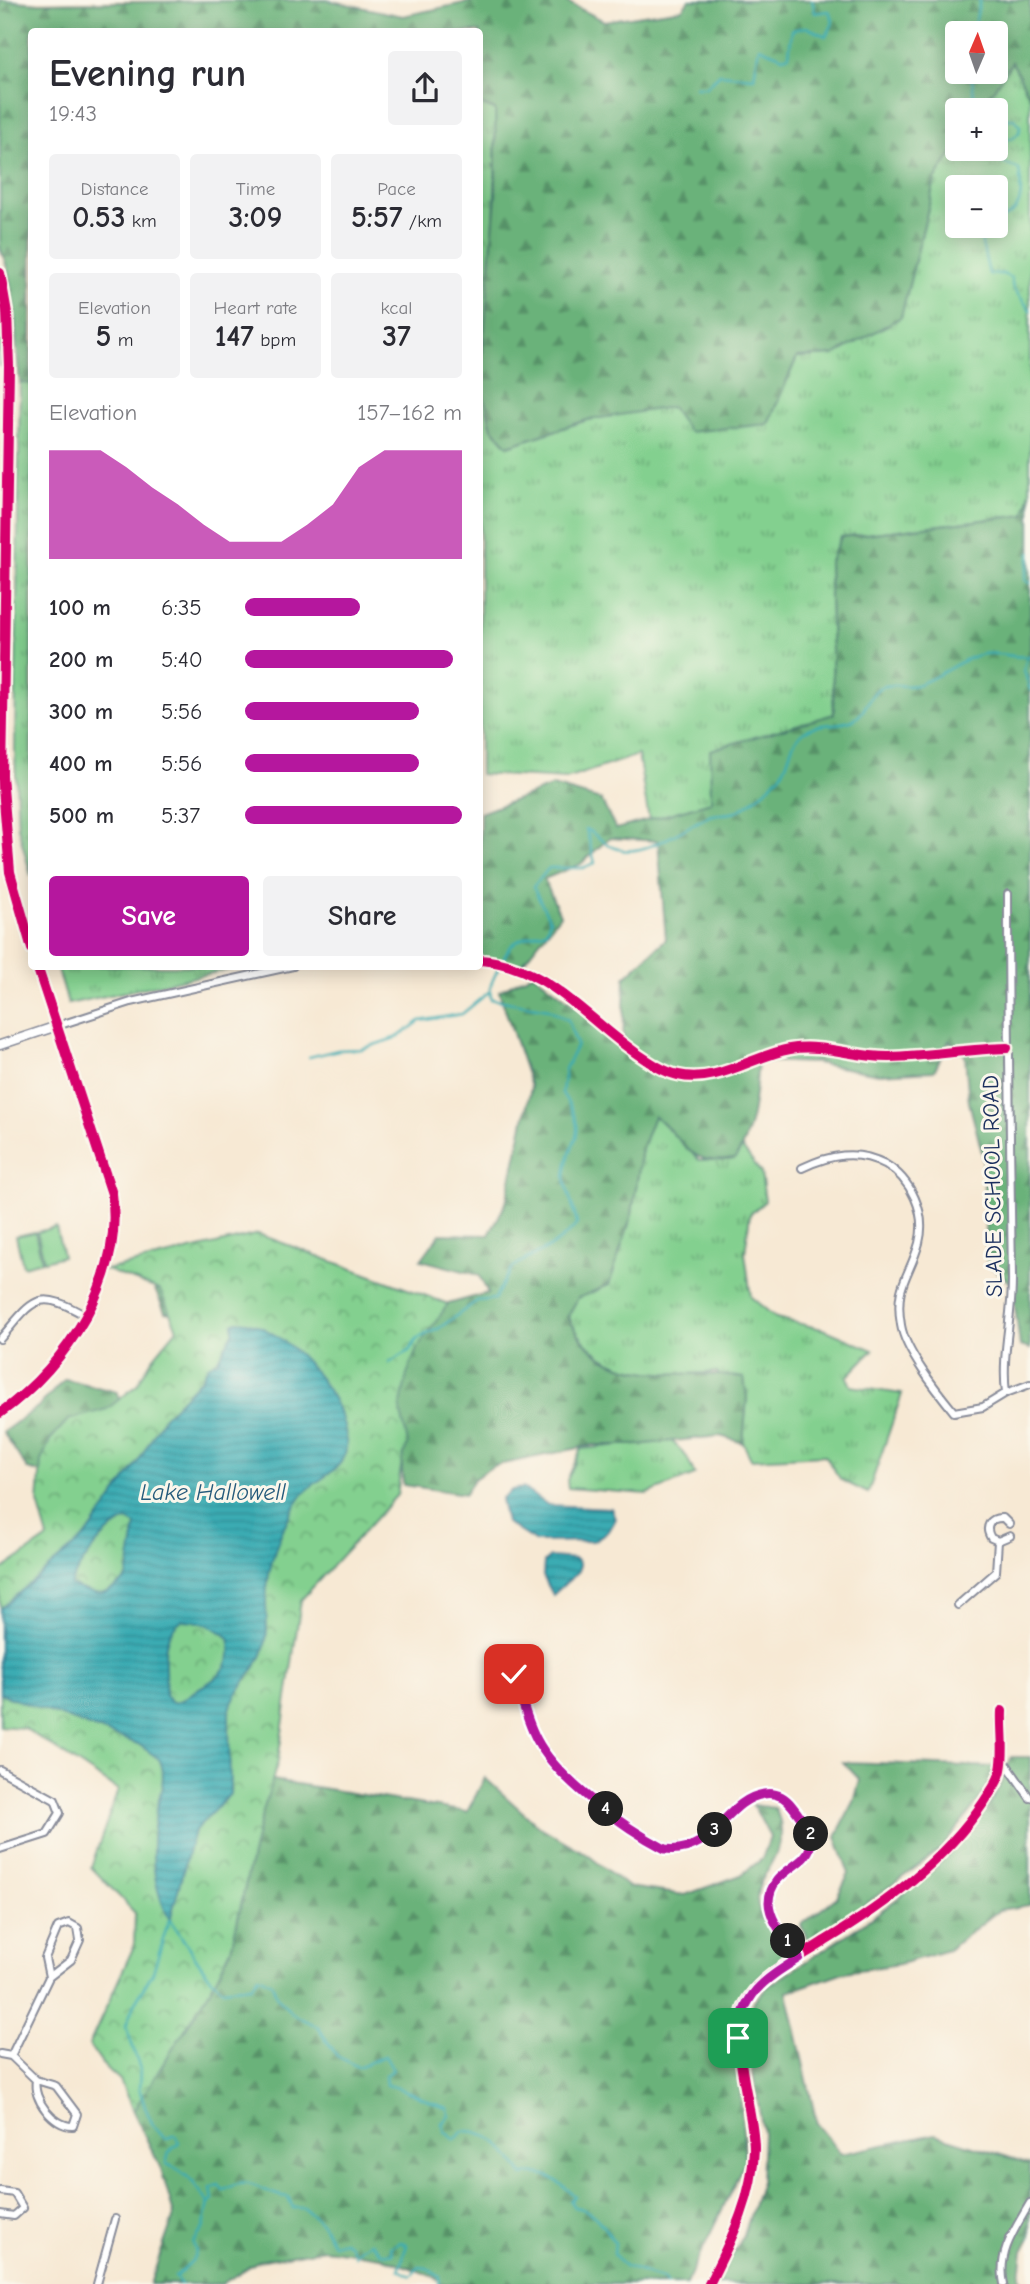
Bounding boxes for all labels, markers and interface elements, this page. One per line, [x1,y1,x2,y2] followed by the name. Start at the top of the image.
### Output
[945,21,1008,84] north arrow
[945,21,1008,238] map controls
[388,51,462,125] button: share
[49,52,246,96] text: Evening run
[945,98,1008,161] button: +
[49,100,97,127] text: 19:43
[945,175,1008,238] button: −
[80,178,149,200] text: Distance
[236,178,275,200] text: Time
[377,178,416,200] text: Pace
[72,200,126,235] text: 0.53
[229,200,282,235] text: 3:09
[351,200,403,235] text: 5:57
[126,210,157,232] text: km
[403,210,442,232] text: /km
[78,297,151,319] text: Elevation
[214,297,297,319] text: Heart rate
[381,297,412,319] text: kcal
[96,319,111,354] text: 5
[215,319,254,354] text: 147
[382,319,411,354] text: 37
[111,329,134,351] text: m
[254,329,296,351] text: bpm
[49,399,137,426] text: Elevation
[357,399,462,426] text: 157–162 m
[49,594,111,621] text: 100 m
[161,594,202,621] text: 6:35
[49,646,113,673] text: 200 m
[161,646,203,673] text: 5:40
[49,698,113,725] text: 300 m
[161,698,203,725] text: 5:56
[49,750,113,777] text: 400 m
[161,750,203,777] text: 5:56
[49,802,114,829] text: 500 m
[161,802,200,829] text: 5:37
[49,876,249,956] button: Save
[263,876,462,956] button: Share
[977,1075,1008,1297] street label: SLADE SCHOOL ROAD
[140,1478,286,1506] water label: Lake Hallowell
[484,1644,544,1704] pin
[495,1655,533,1693] icon: check
[588,1792,624,1826] pin: 4
[601,1797,610,1819] text: 4
[698,1812,732,1848] pin: 3
[794,1816,828,1852] pin: 2
[710,1818,719,1840] text: 3
[806,1822,815,1844] text: 2
[770,1924,806,1958] pin: 1
[784,1929,791,1951] text: 1
[708,2008,768,2068] pin
[719,2019,757,2057] icon: arrive

